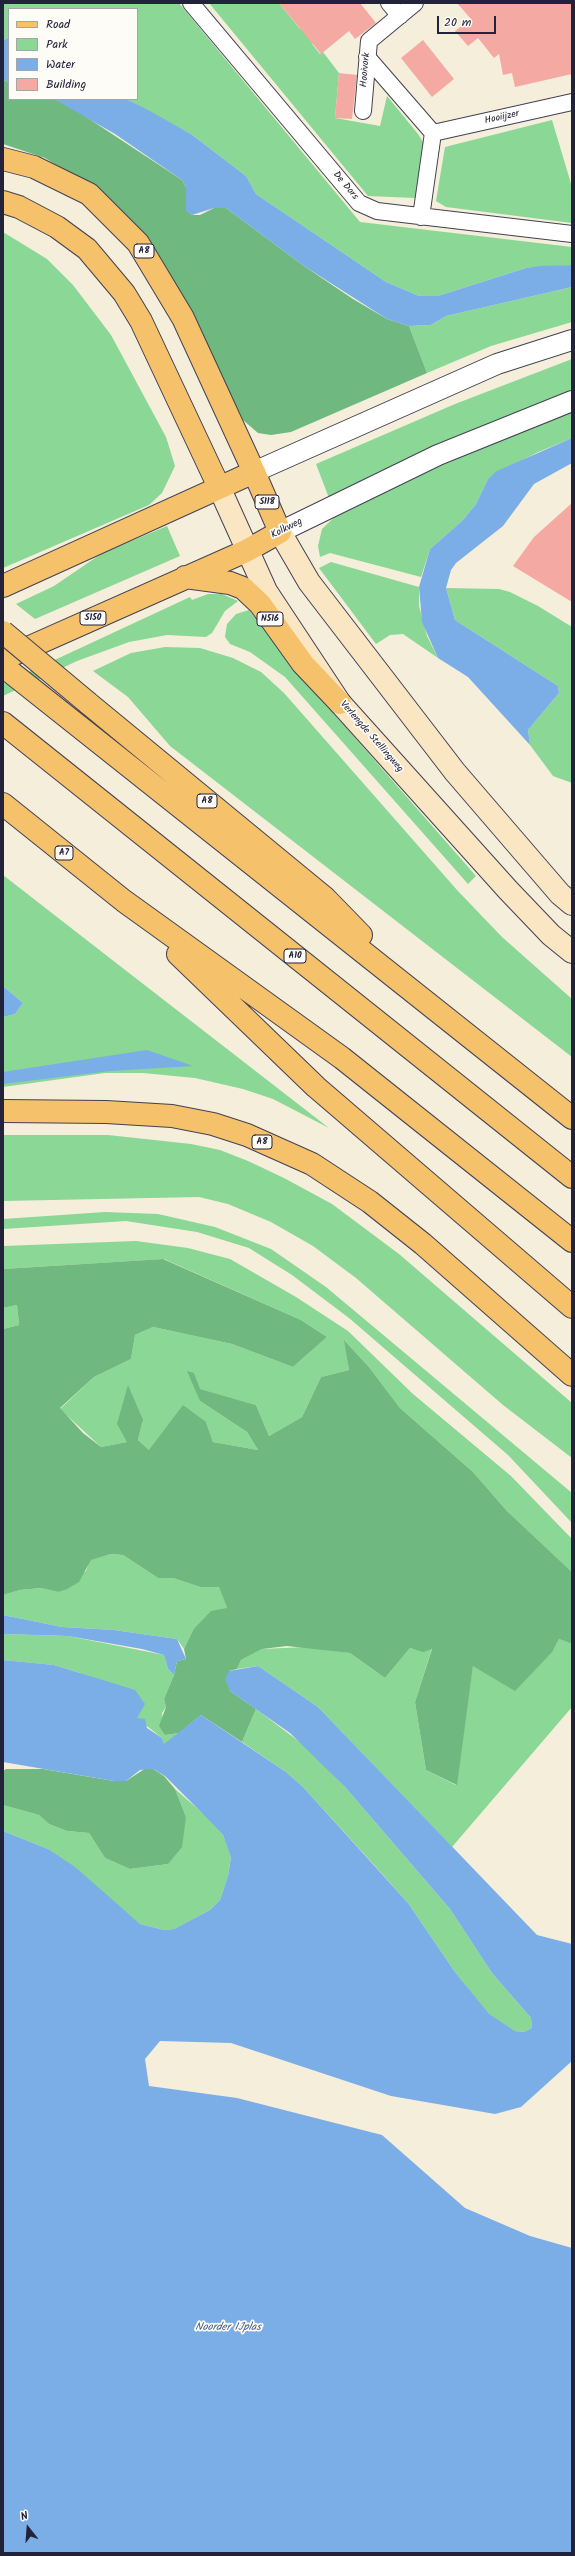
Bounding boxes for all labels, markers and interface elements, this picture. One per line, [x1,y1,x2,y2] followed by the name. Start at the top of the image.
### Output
[8,8,138,100] legend
[439,8,498,34] scale bar
[444,13,471,32] text: 20 m
[46,15,70,34] text: Road
[46,35,68,54] text: Park
[359,52,373,88] street label: Hooivork
[46,55,75,74] text: Water
[46,75,86,94] text: Building
[483,108,521,128] street label: Hooiijzer
[330,169,360,203] street label: De Dors
[134,244,154,258] road number: A8
[255,495,279,509] road number: S118
[269,516,305,542] street label: Kolkweg
[80,611,106,625] road number: S150
[257,612,283,626] road number: N516
[337,699,405,775] street label: Verlengde Stellingweg
[197,794,217,808] road number: A8
[55,846,73,860] road number: A7
[284,949,306,963] road number: A10
[252,1135,272,1149] road number: A8
[195,2321,261,2335] water label: Noorder IJplas
[19,2507,30,2526] text: N
[8,2508,48,2548] north arrow

